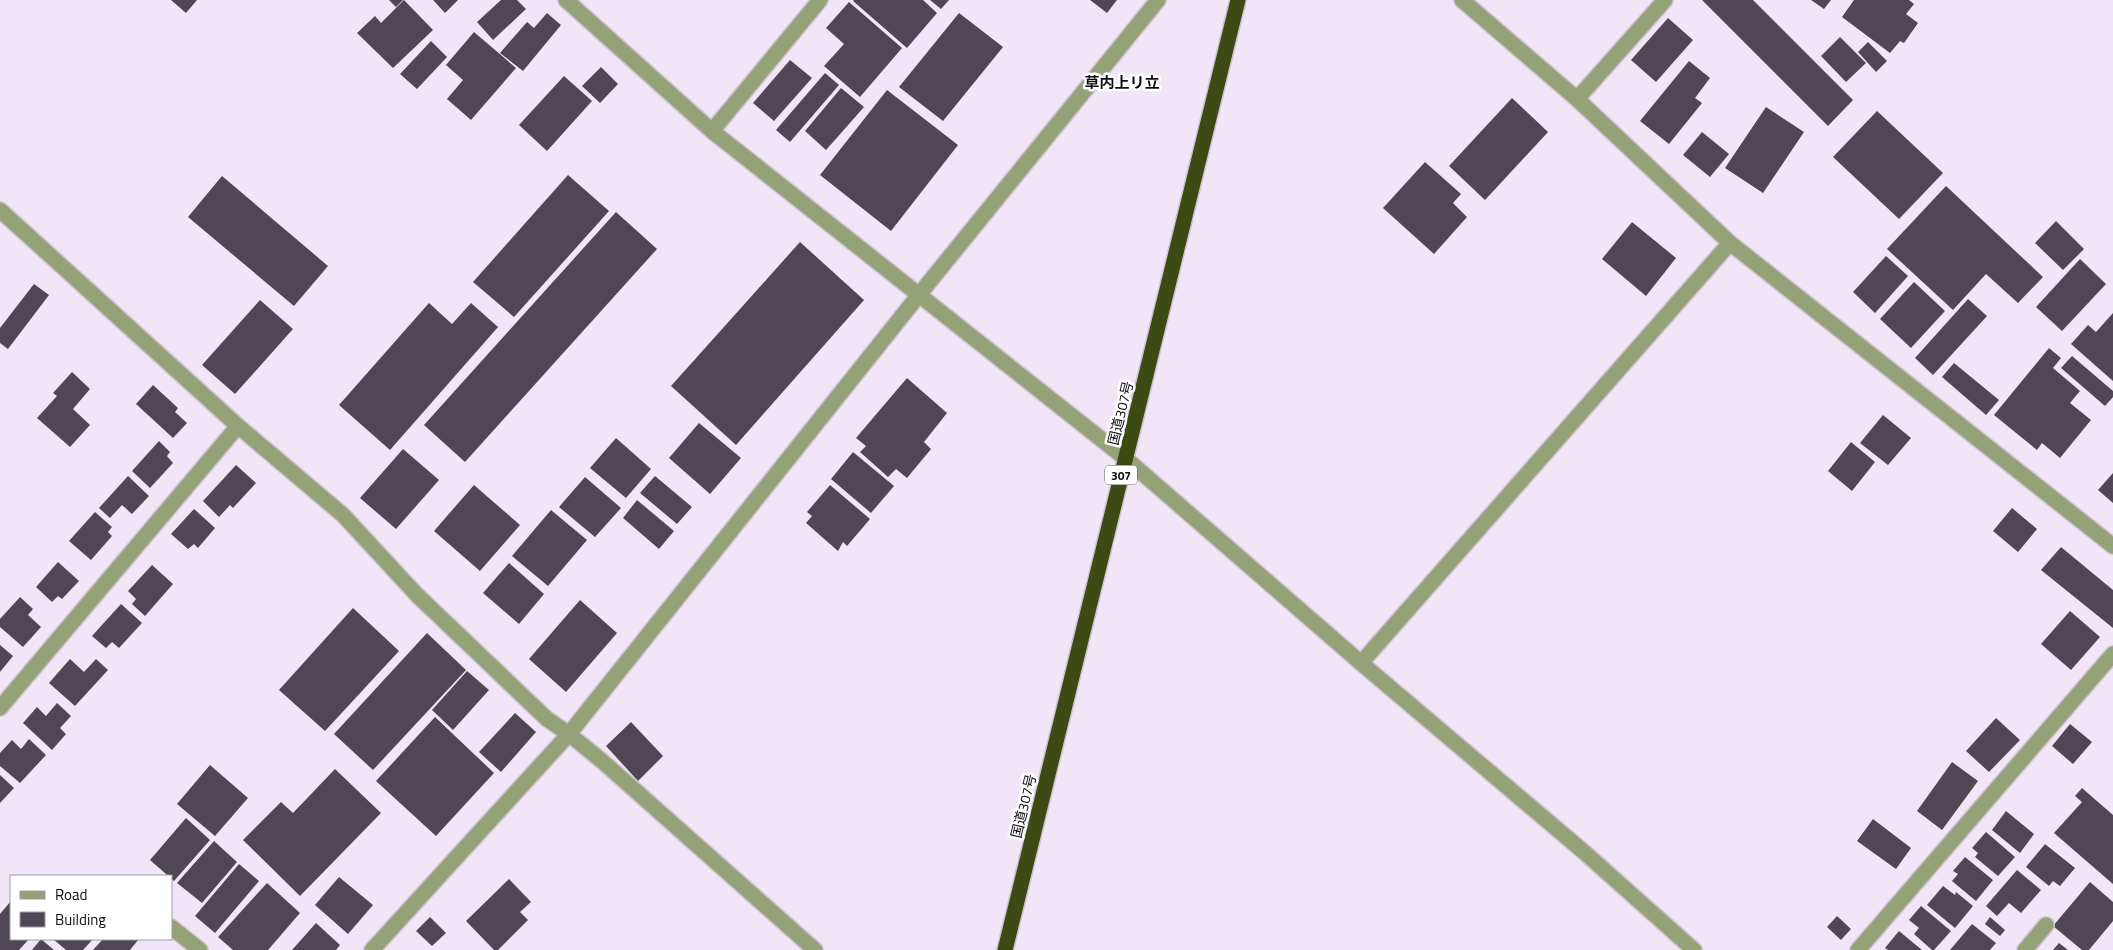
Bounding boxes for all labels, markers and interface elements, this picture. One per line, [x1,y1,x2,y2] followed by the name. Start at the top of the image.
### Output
[1084,71,1160,94] district label: 草内上リ立
[1102,379,1138,447] street label: 国道307号
[1105,466,1137,484] road number: 307
[1005,772,1041,840] street label: 国道307号
[10,875,172,940] legend
[55,883,87,906] text: Road
[55,908,106,931] text: Building

